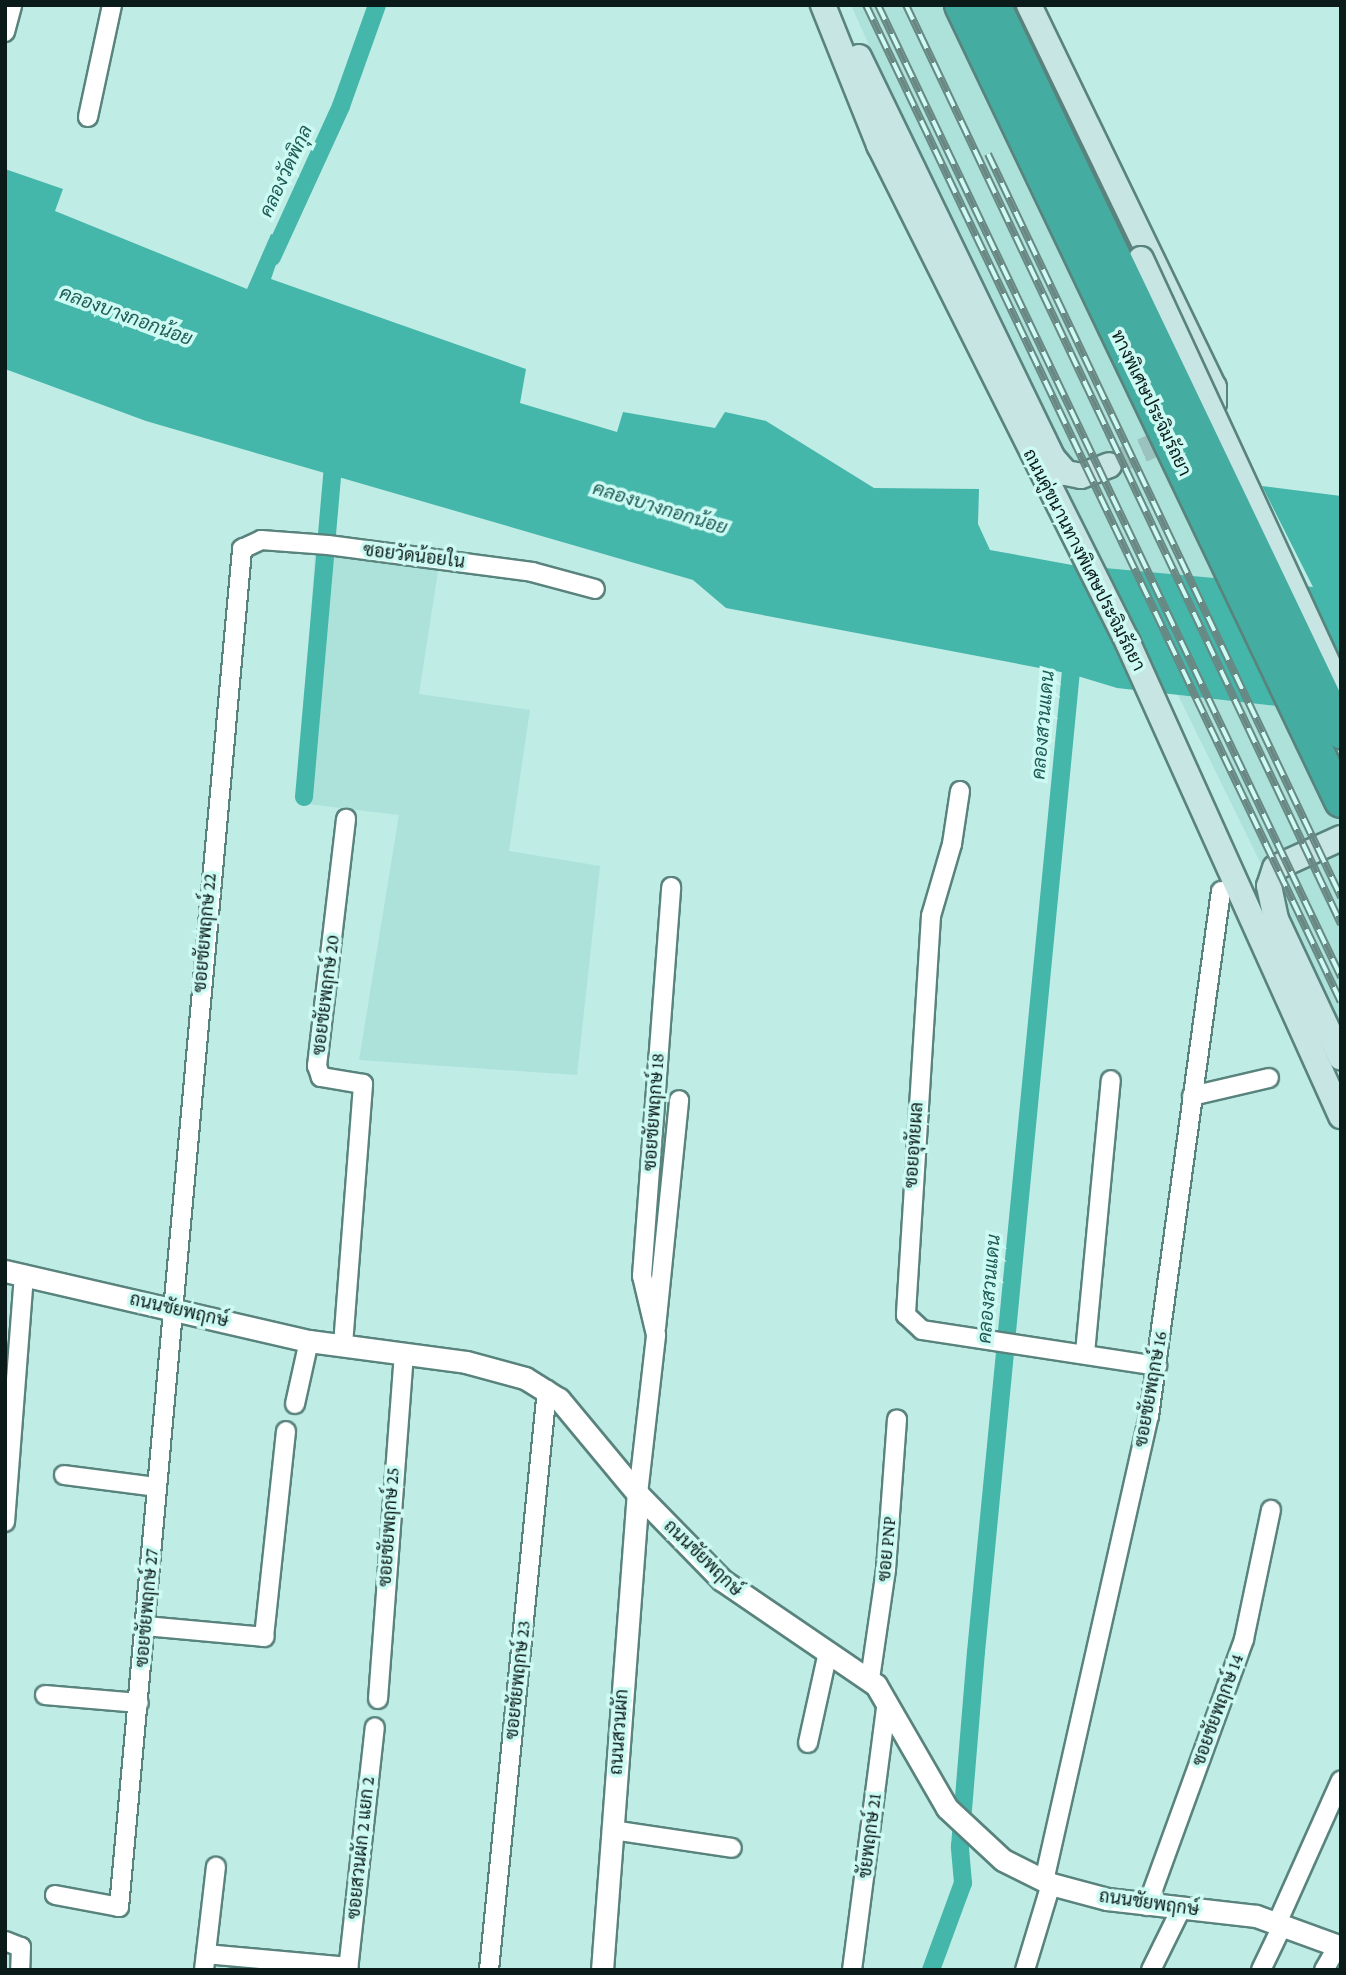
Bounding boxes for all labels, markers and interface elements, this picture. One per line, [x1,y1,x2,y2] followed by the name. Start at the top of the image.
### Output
[255,121,317,221] water label: คลองวัดพิกุล
[57,281,195,351] water label: คลองบางกอกน้อย
[1106,327,1196,479] street label: ทางพิเศษประจิมรัถยา
[1018,445,1150,675] street label: ถนนคู่ขนานทางพิเศษประจิมรัถยา
[590,477,730,539] water label: คลองบางกอกน้อย
[362,539,466,573] street label: ซอยวัดน้อยใน
[1027,669,1059,781] water label: คลองสวนแดน
[189,873,221,993] street label: ซอยชัยพฤกษ์ 22
[308,934,344,1056] street label: ซอยชัยพฤกษ์ 20
[639,1052,669,1172] street label: ซอยชัยพฤกษ์ 18
[900,1101,928,1189] street label: ซอยอุทัยผล
[973,1233,1005,1345] water label: คลองสวนแดน
[128,1288,230,1332] street label: ถนนชัยพฤกษ์
[1130,1329,1172,1449] street label: ซอยชัยพฤกษ์ 16
[374,1467,404,1587] street label: ซอยชัยพฤกษ์ 25
[659,1515,747,1601] street label: ถนนชัยพฤกษ์
[873,1516,901,1582] street label: ซอย PNP
[131,1548,163,1668] street label: ซอยชัยพฤกษ์ 27
[501,1619,535,1741] street label: ซอยชัยพฤกษ์ 23
[1188,1651,1248,1769] street label: ซอยชัยพฤกษ์ 14
[605,1688,633,1776] street label: ถนนสวนผัก
[343,1776,379,1920] street label: ซอยสวนผัก 2 แยก 2
[854,1792,886,1880] street label: ชัยพฤกษ์ 21
[1098,1885,1200,1921] street label: ถนนชัยพฤกษ์

